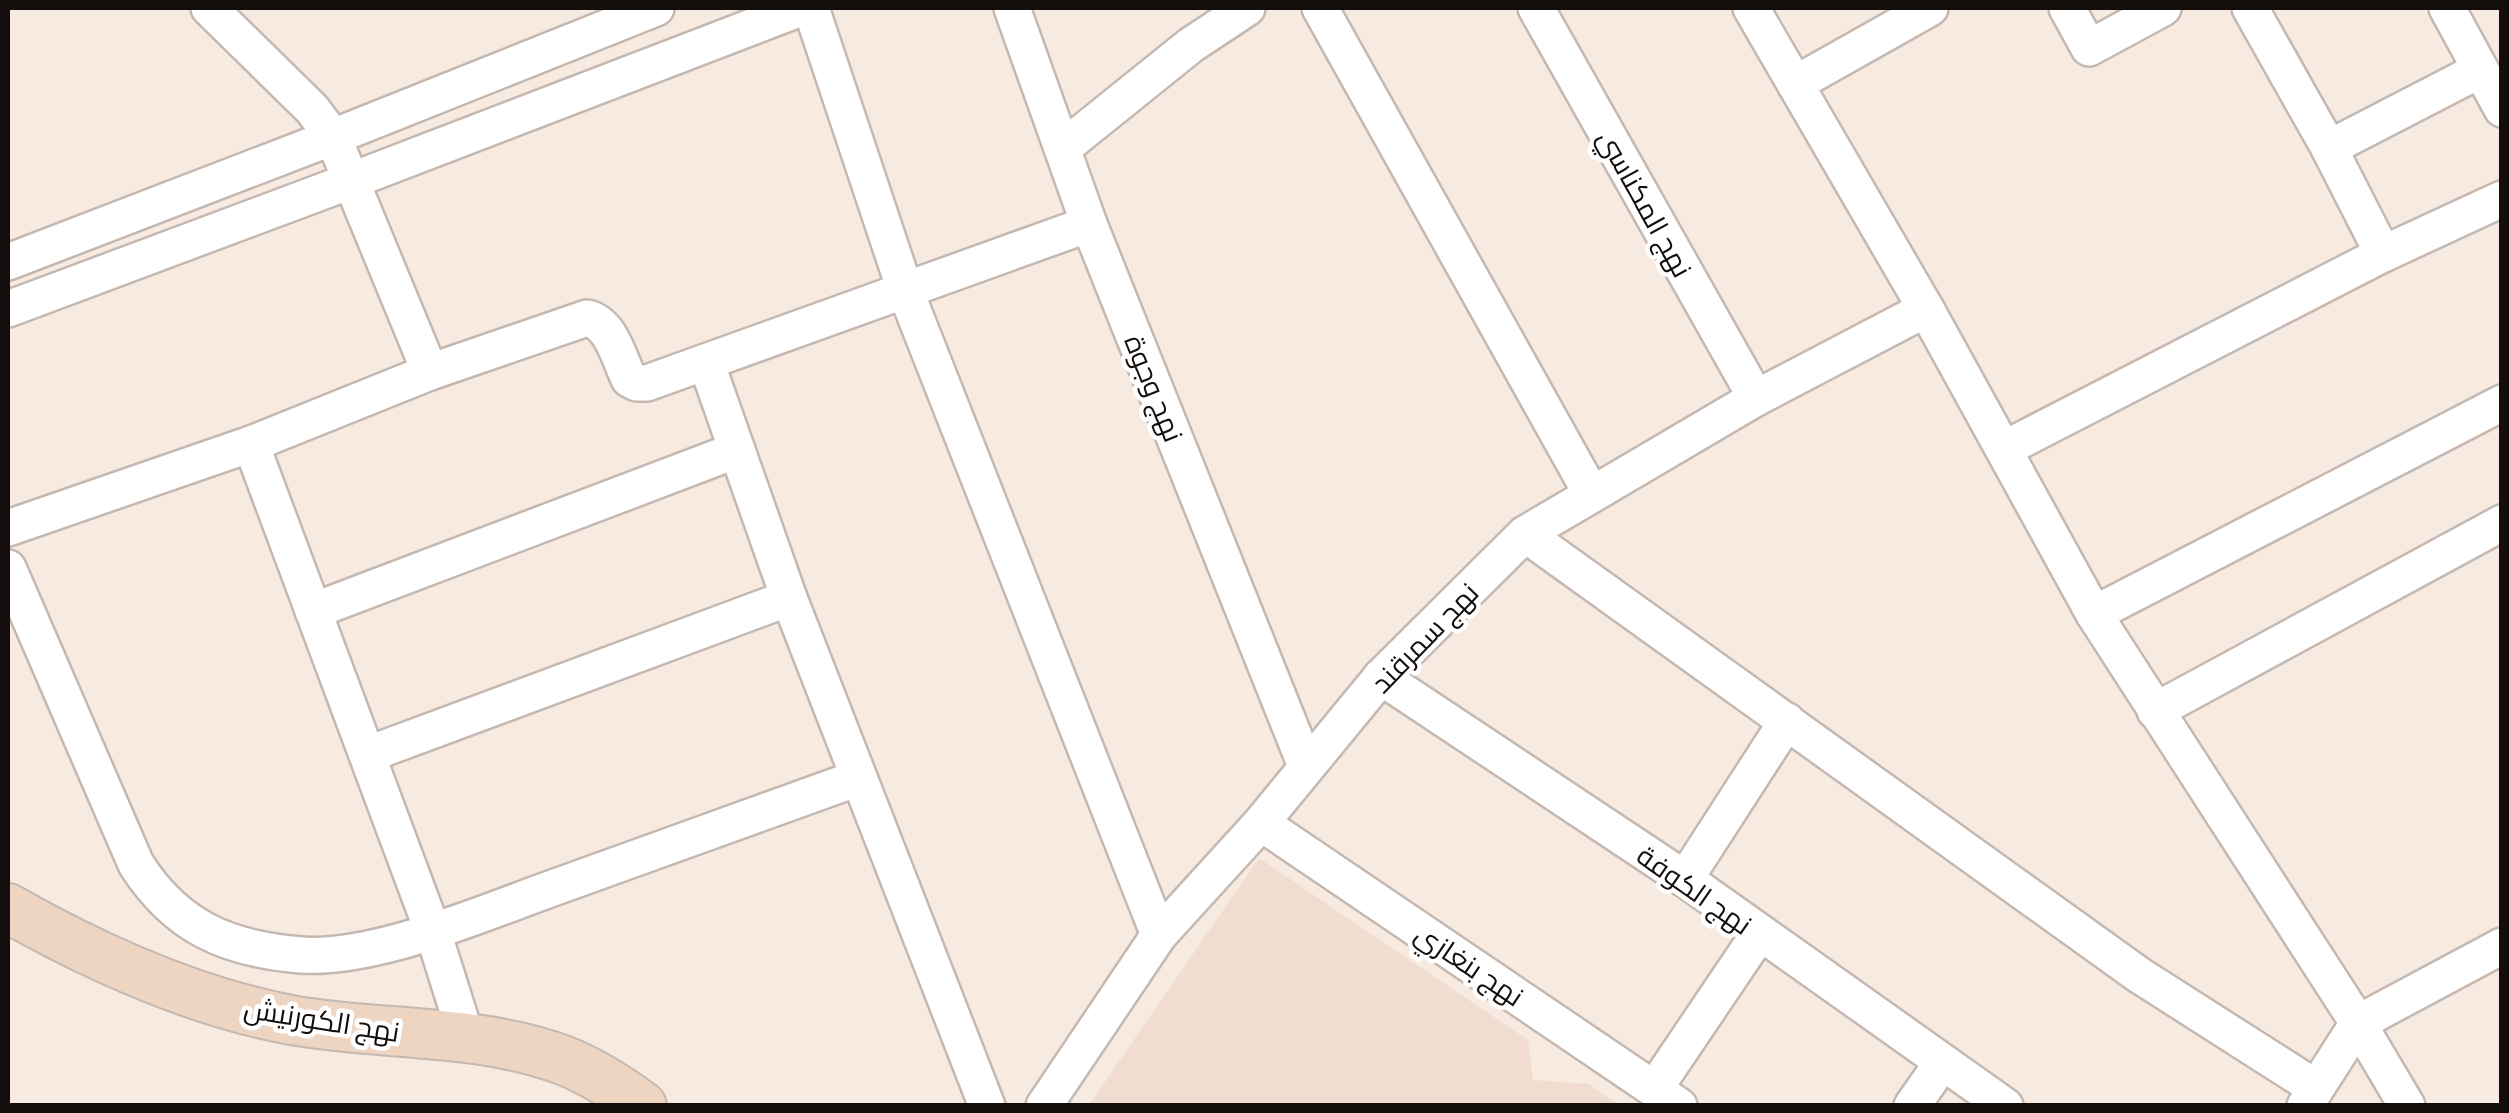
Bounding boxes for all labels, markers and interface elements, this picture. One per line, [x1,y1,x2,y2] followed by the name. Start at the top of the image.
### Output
[1587,122,1702,285] street label: نهج المكناسي
[1115,329,1194,448] street label: نهج وجوة
[1362,574,1487,701] street label: نهج سمرقند
[1629,836,1760,943] street label: نهج الكوفة
[1406,914,1532,1018] street label: نهج بنغازي
[241,988,402,1051] street label: نهج الكورنيش

